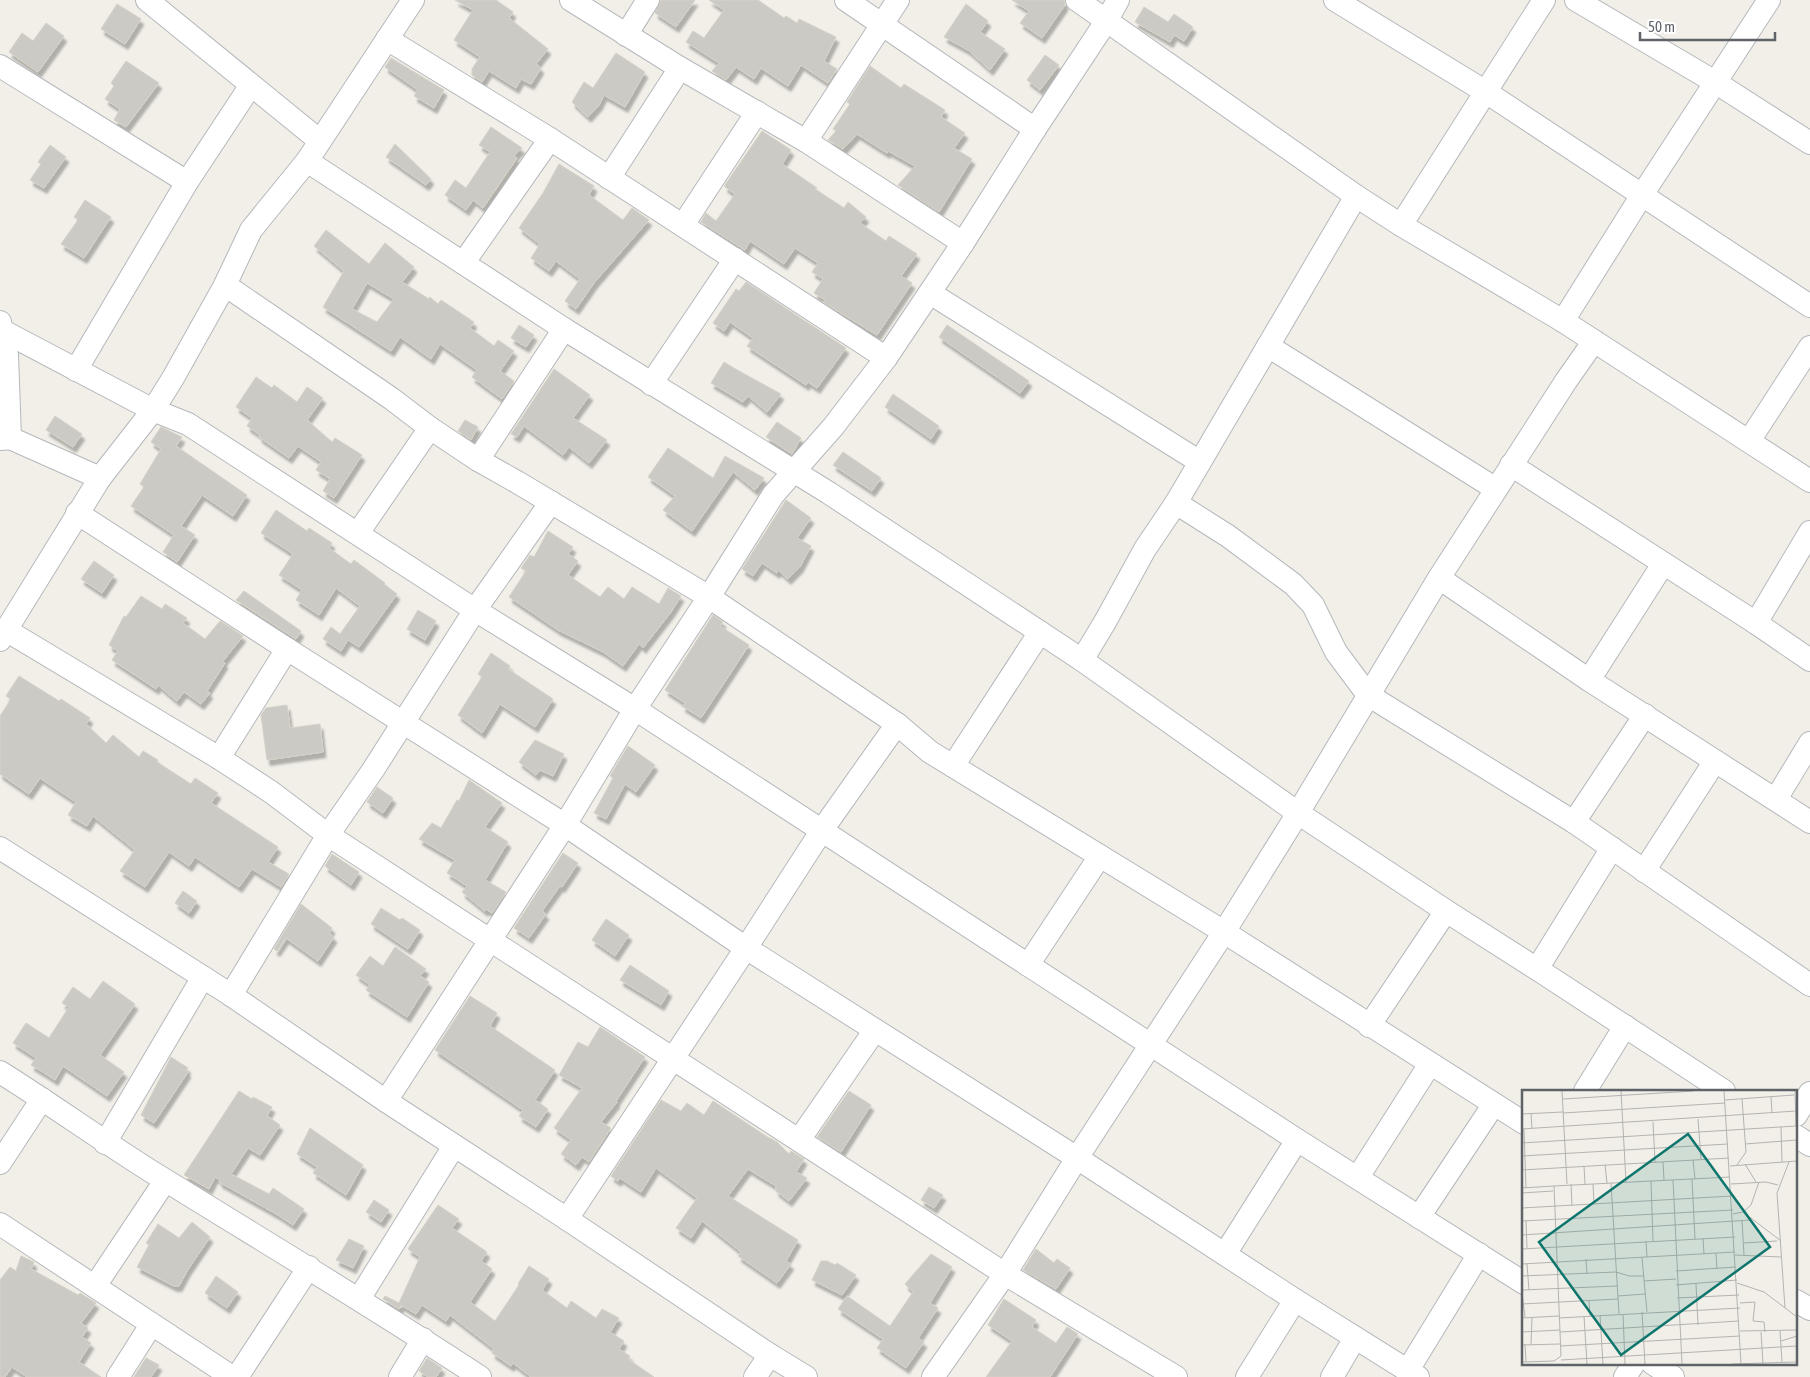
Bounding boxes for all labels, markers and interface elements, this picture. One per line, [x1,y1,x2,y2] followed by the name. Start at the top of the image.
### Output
[1640,10,1775,42] scale bar
[1648,18,1675,35] text: 50 m
[1522,1090,1798,1364] inset map

